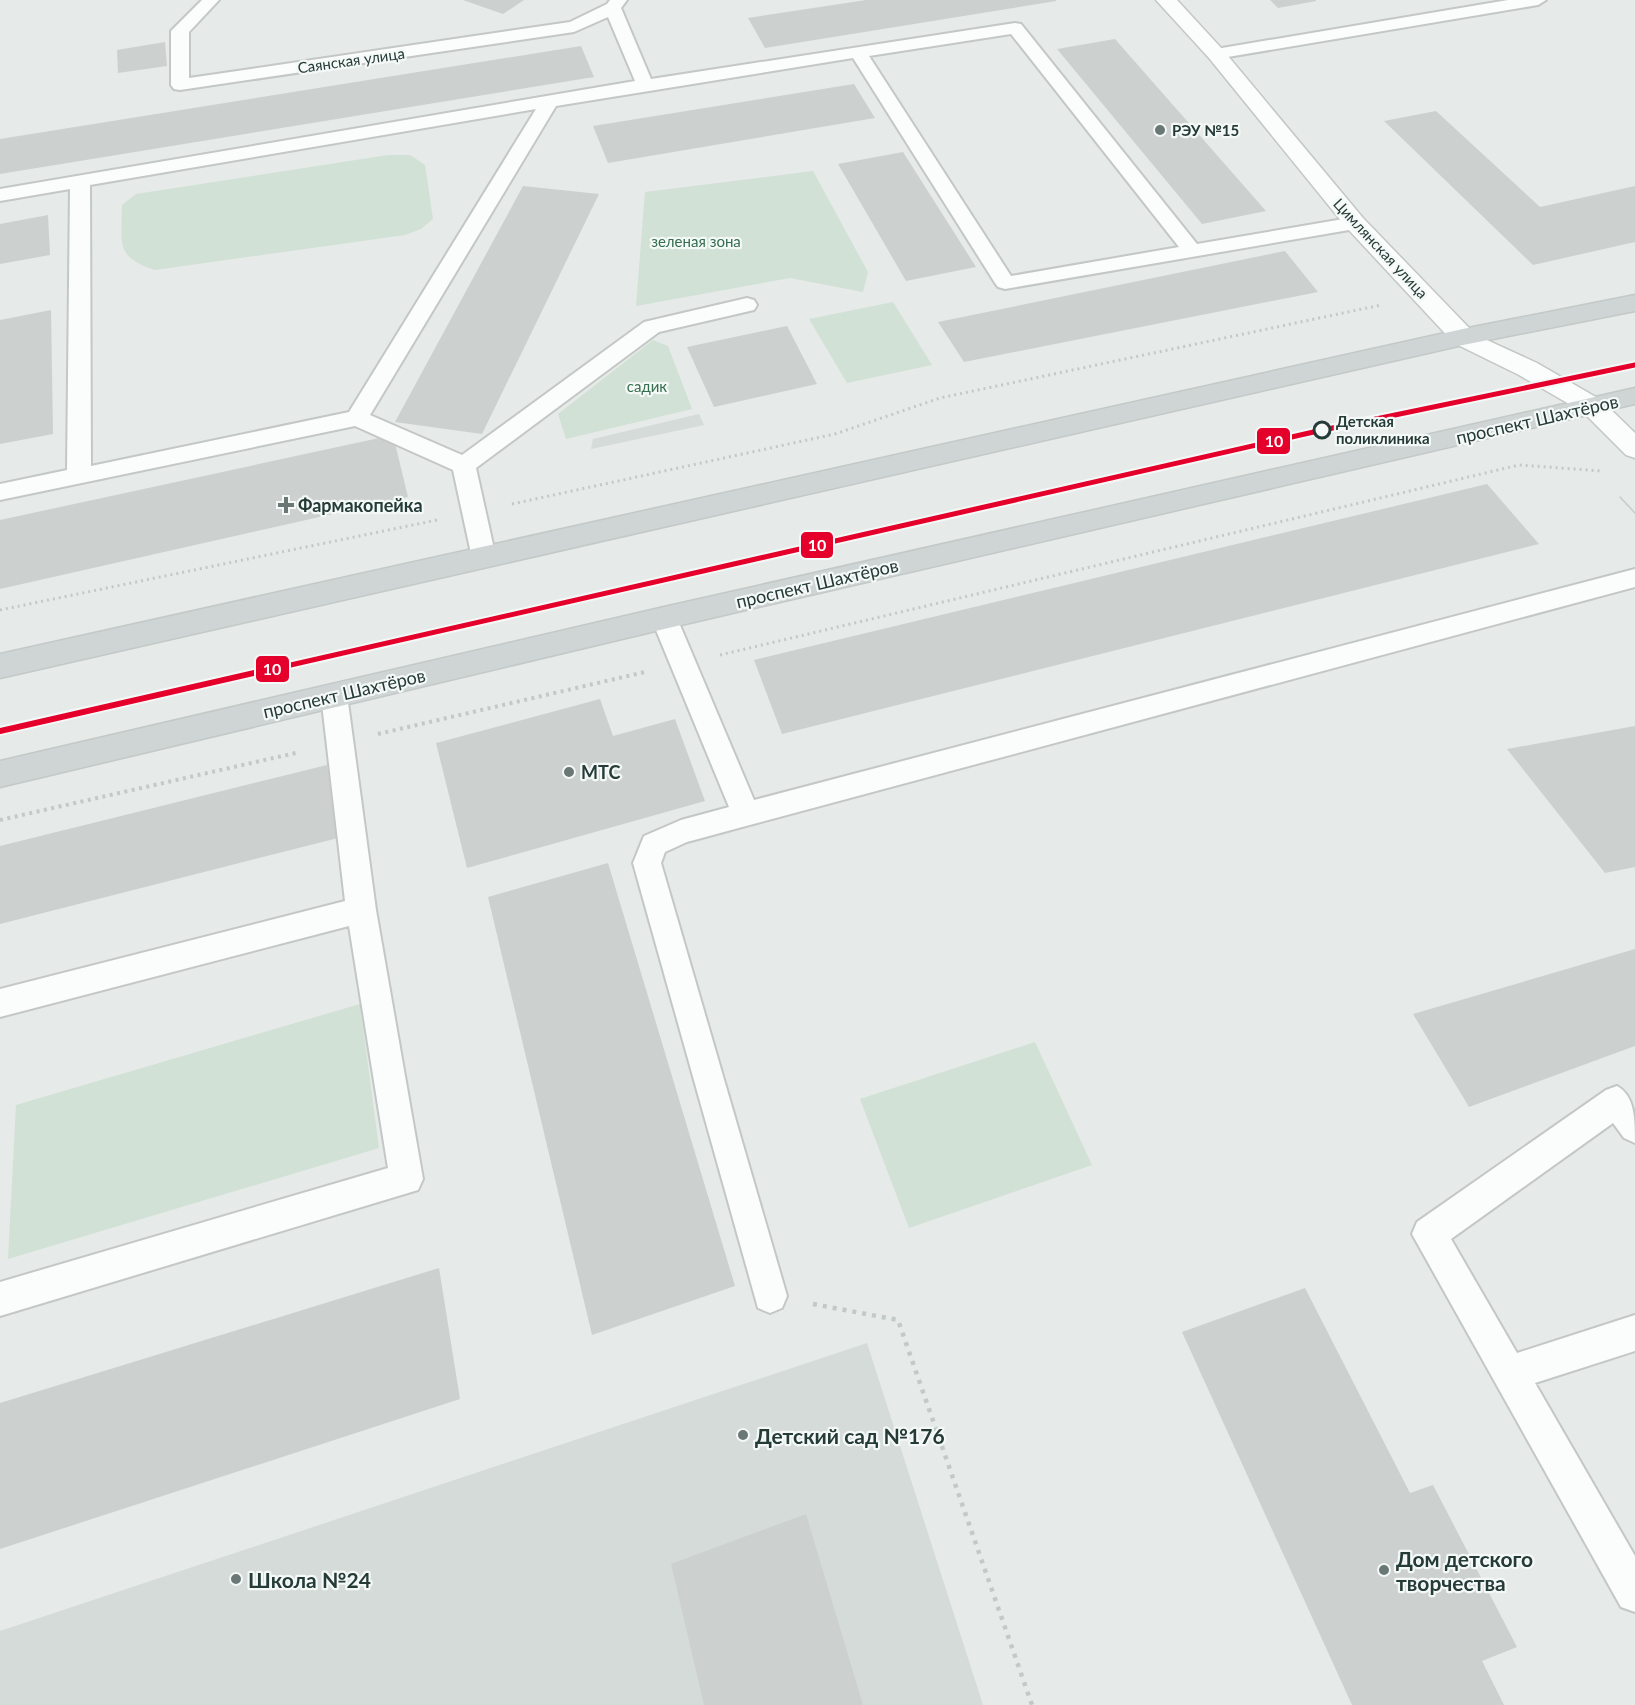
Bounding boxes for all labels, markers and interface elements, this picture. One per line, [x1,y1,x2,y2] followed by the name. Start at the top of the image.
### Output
[296,44,406,76] street label: Саянская улица
[1172,121,1239,139] place label: РЭУ №15
[1153,123,1167,137] marker: РЭУ №15
[1330,194,1432,302] street label: Цимлянская улица
[651,232,741,250] park label: зеленая зона
[627,377,667,395] park label: садик
[1454,390,1620,448] street label: проспект Шахтёров
[1336,412,1430,447] place label: Детская поликлиника
[1313,421,1331,439] marker: Детская поликлиника
[1256,427,1291,455] line badge: 10
[1265,431,1283,450] text: 10
[298,494,423,516] place label: Фармакопейка
[279,498,293,512] marker: Фармакопейка
[800,531,834,559] line badge: 10
[808,535,826,554] text: 10
[734,554,900,612] street label: проспект Шахтёров
[255,655,290,683] line badge: 10
[263,659,281,678] text: 10
[261,664,427,722] street label: проспект Шахтёров
[581,761,620,783] place label: МТС
[562,765,576,779] marker: МТС
[755,1423,945,1448] place label: Детский сад №176
[736,1428,750,1442] marker: Детский сад №176
[1396,1546,1533,1595] place label: Дом детского творчества
[1377,1563,1391,1577] marker: Дом детского творчества
[248,1567,371,1592] place label: Школа №24
[229,1572,243,1586] marker: Школа №24

